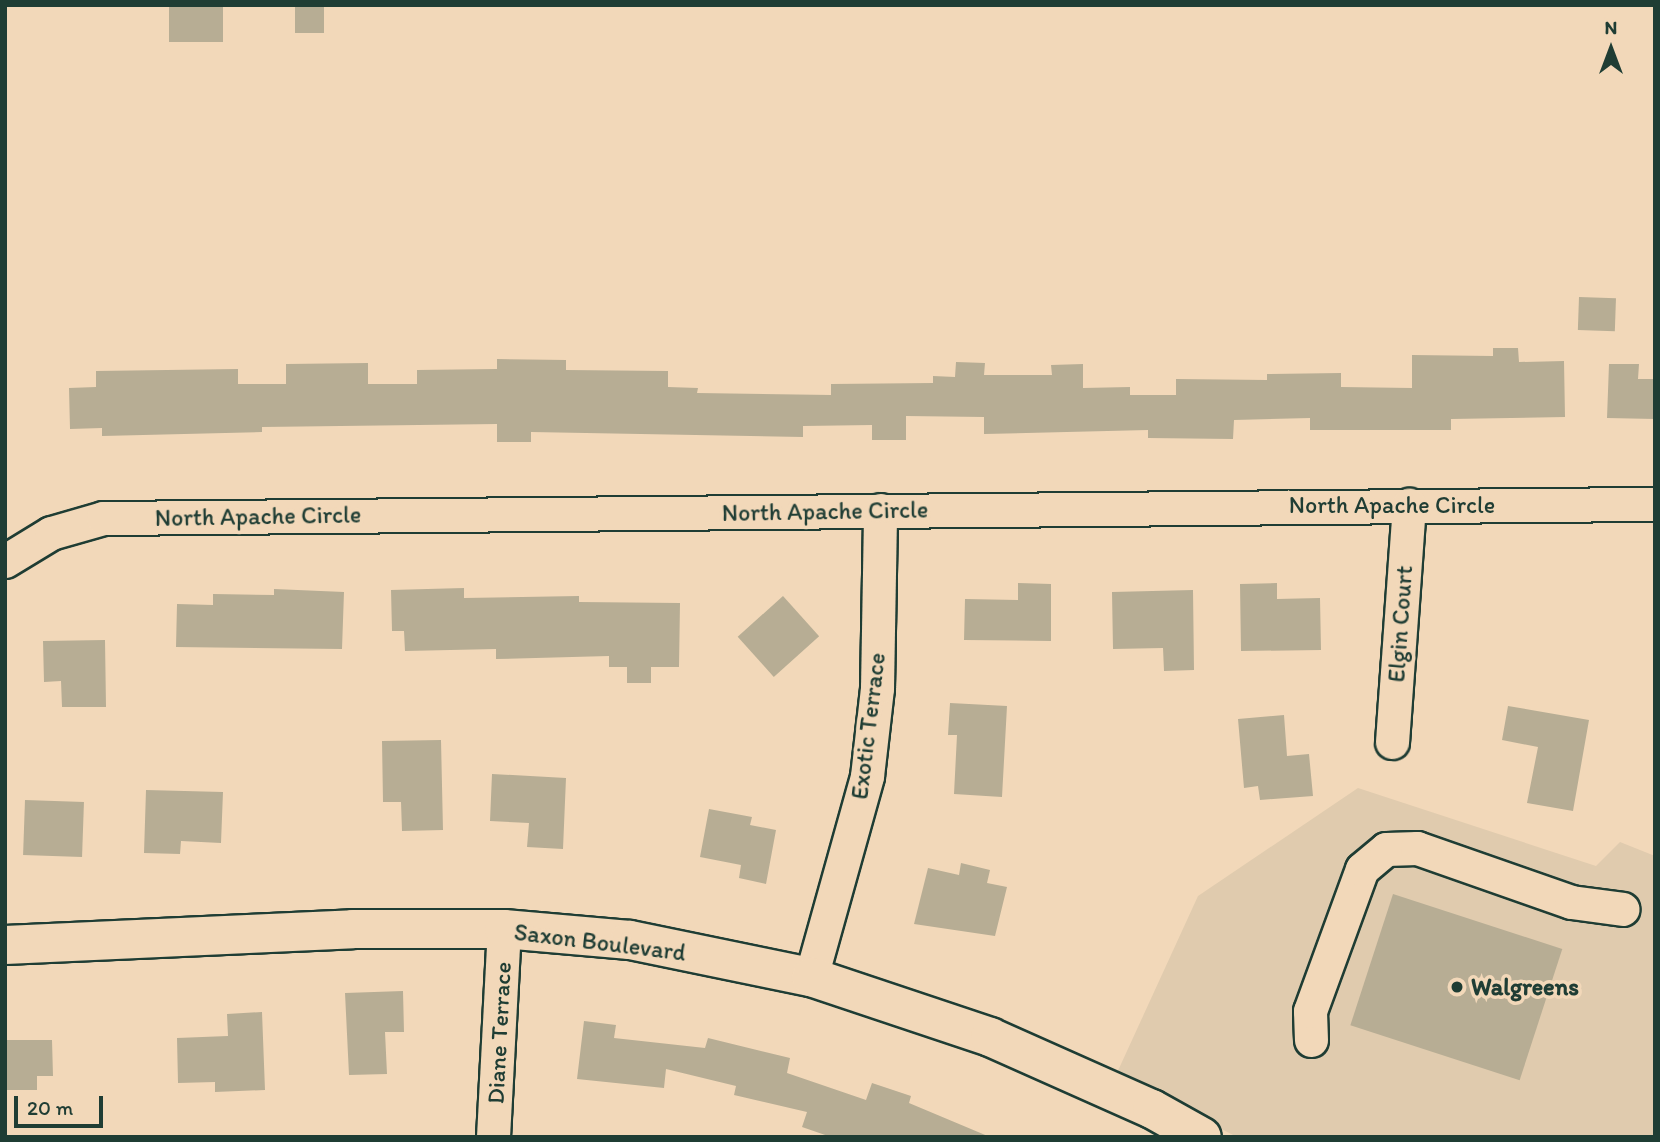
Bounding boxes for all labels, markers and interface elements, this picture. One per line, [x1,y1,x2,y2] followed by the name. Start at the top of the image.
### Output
[1576,14,1646,84] north arrow
[1605,16,1617,39] text: N
[1289,491,1495,519] street label: North Apache Circle
[722,495,928,527] street label: North Apache Circle
[155,500,361,532] street label: North Apache Circle
[1382,565,1418,683] street label: Elgin Court
[845,652,891,800] street label: Exotic Terrace
[512,917,688,967] street label: Saxon Boulevard
[481,962,517,1104] street label: Diane Terrace
[1471,973,1579,1001] place label: Walgreens
[1449,979,1465,995] marker: Walgreens
[18,1082,107,1126] scale bar
[27,1095,73,1120] text: 20 m

